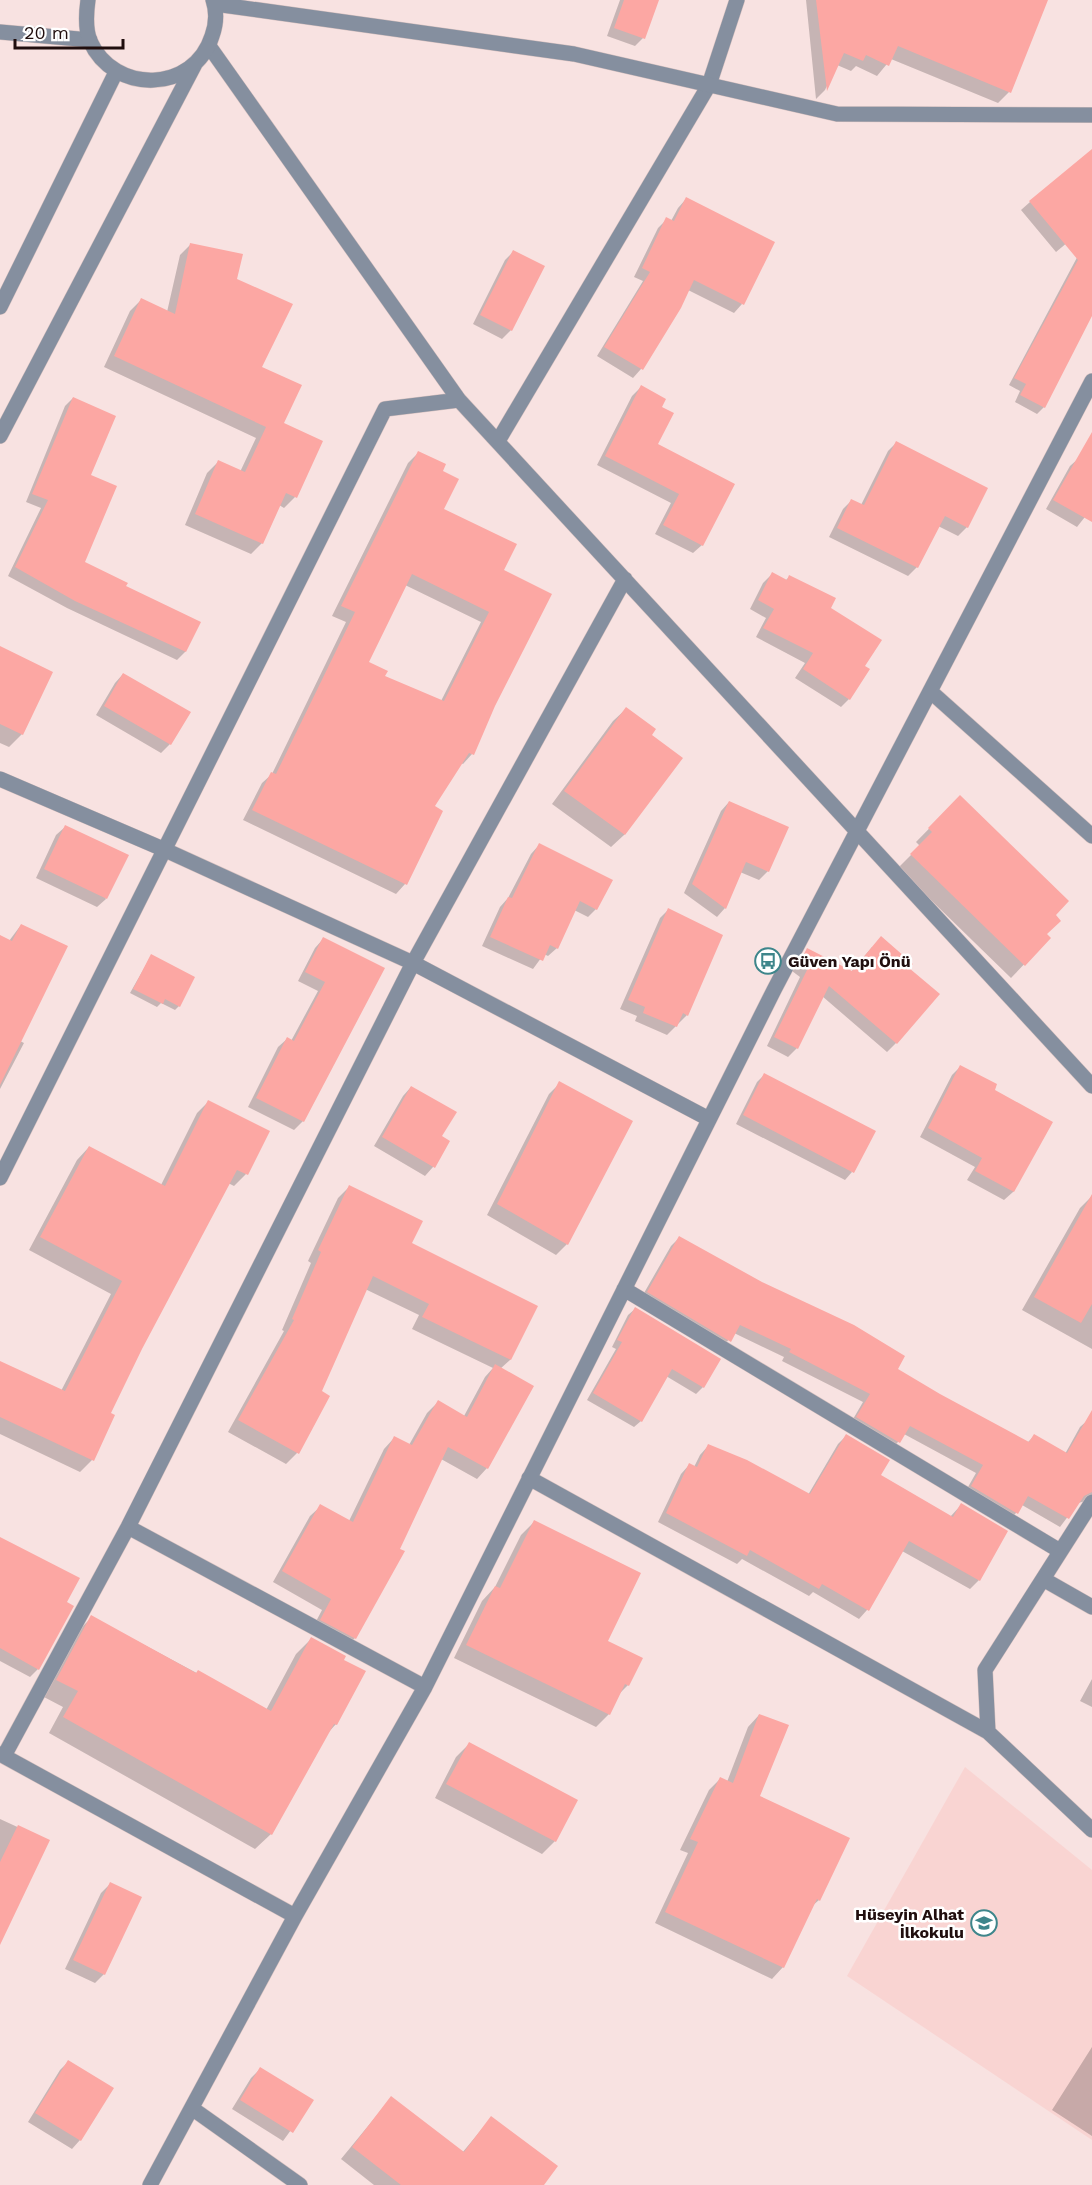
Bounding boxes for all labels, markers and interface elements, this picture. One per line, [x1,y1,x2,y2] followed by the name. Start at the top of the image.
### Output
[15,12,123,50] scale bar
[24,22,69,43] text: 20 m
[753,946,783,976] bus stop icon: Güven Yapı Önü
[788,952,911,971] place label: Güven Yapı Önü
[855,1905,964,1942] place label: Hüseyin Alhat İlkokulu
[969,1908,999,1938] school or university icon: Hüseyin Alhat İlkokulu

